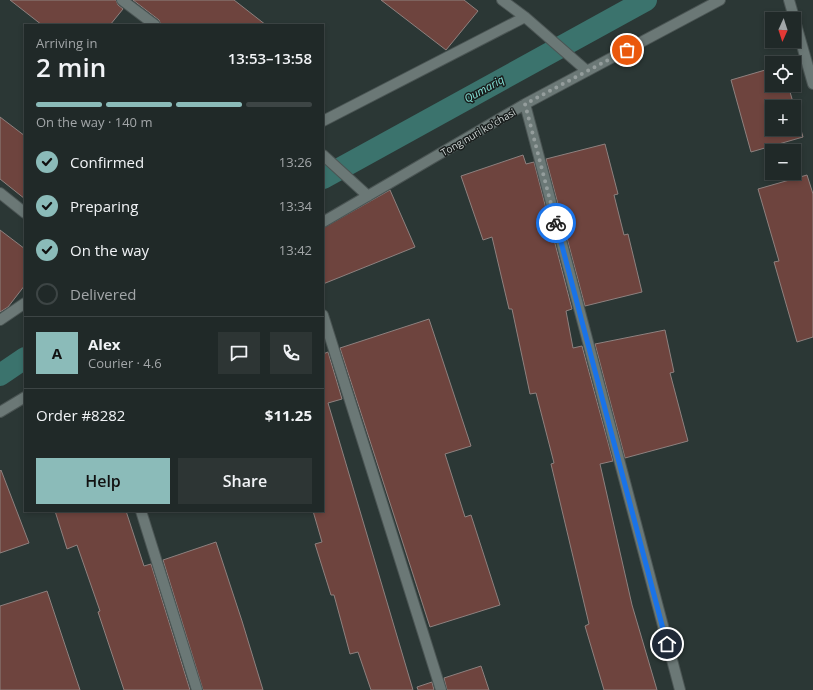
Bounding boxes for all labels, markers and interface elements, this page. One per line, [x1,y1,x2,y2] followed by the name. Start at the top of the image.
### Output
[765,12,801,48] north arrow
[765,12,801,180] map controls
[610,33,644,67] pin
[36,34,98,52] text: Arriving in
[616,39,638,61] icon: bag
[228,48,312,68] text: 13:53–13:58
[36,49,106,85] text: 2 min
[765,56,801,92] button: locate
[461,71,507,106] water label: Qumariq
[765,100,801,136] button: +
[438,105,518,159] street label: Tong nuri ko'chasi
[36,113,152,131] text: On the way · 140 m
[765,144,801,180] button: −
[36,151,58,173] icon: check
[70,152,144,172] text: Confirmed
[279,153,312,171] text: 13:26
[36,195,58,217] icon: check
[70,196,138,216] text: Preparing
[279,197,312,215] text: 13:34
[536,203,576,243] courier
[545,212,567,234] icon: bike
[36,239,58,261] icon: check
[70,240,149,260] text: On the way
[279,241,312,259] text: 13:42
[70,284,137,304] text: Delivered
[218,332,260,374] button: chat
[270,332,312,374] button: phone
[88,334,120,354] text: Alex
[52,343,62,363] text: A
[88,354,162,372] text: Courier · 4.6
[36,405,125,425] text: Order #8282
[265,405,312,425] text: $11.25
[36,458,170,504] button: Help
[178,458,312,504] button: Share
[650,627,684,661] pin
[656,633,678,655] icon: home

